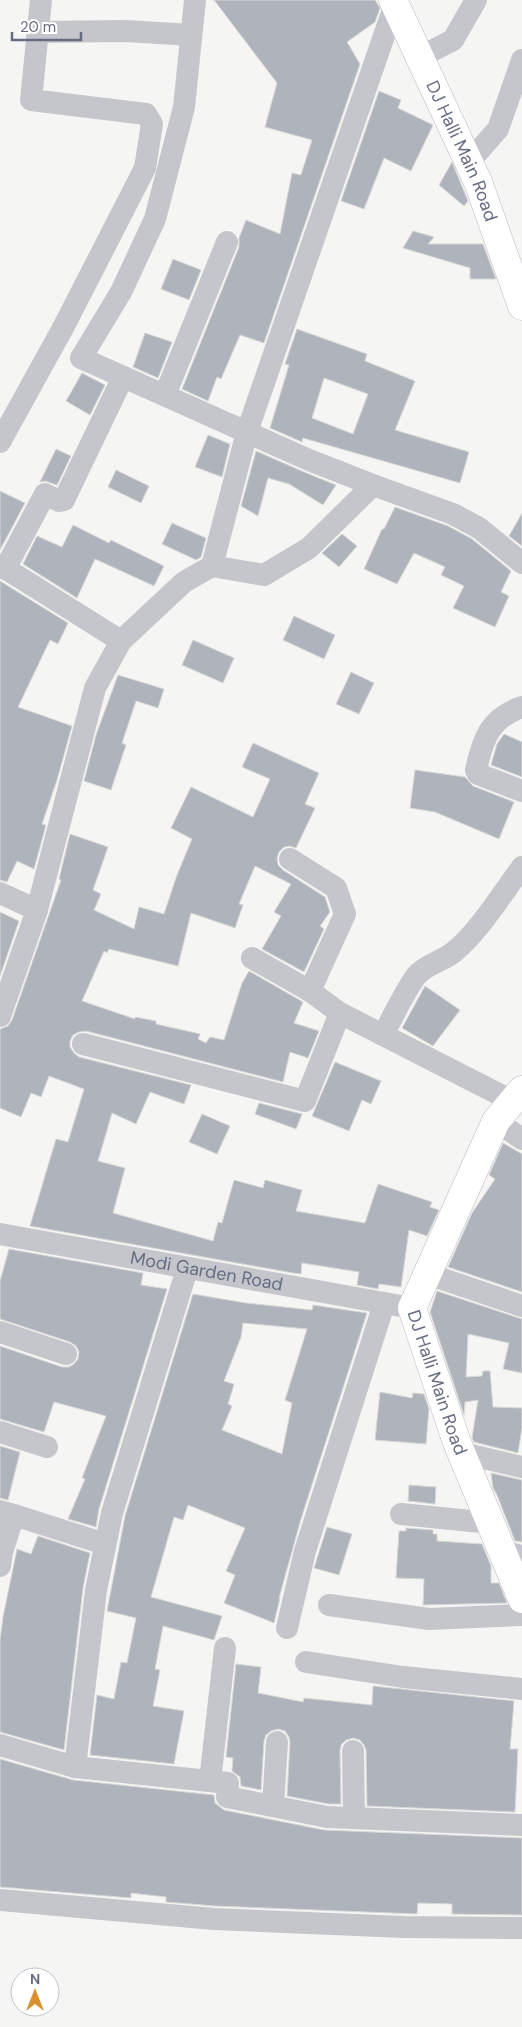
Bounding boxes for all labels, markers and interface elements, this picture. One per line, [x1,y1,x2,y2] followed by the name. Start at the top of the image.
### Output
[12,10,81,42] scale bar
[20,17,56,37] text: 20 m
[420,77,503,225] street label: DJ Halli Main Road
[128,1246,285,1297] street label: Modi Garden Road
[401,1307,473,1459] street label: DJ Halli Main Road
[10,1967,60,2017] north arrow
[30,1970,40,1988] text: N

